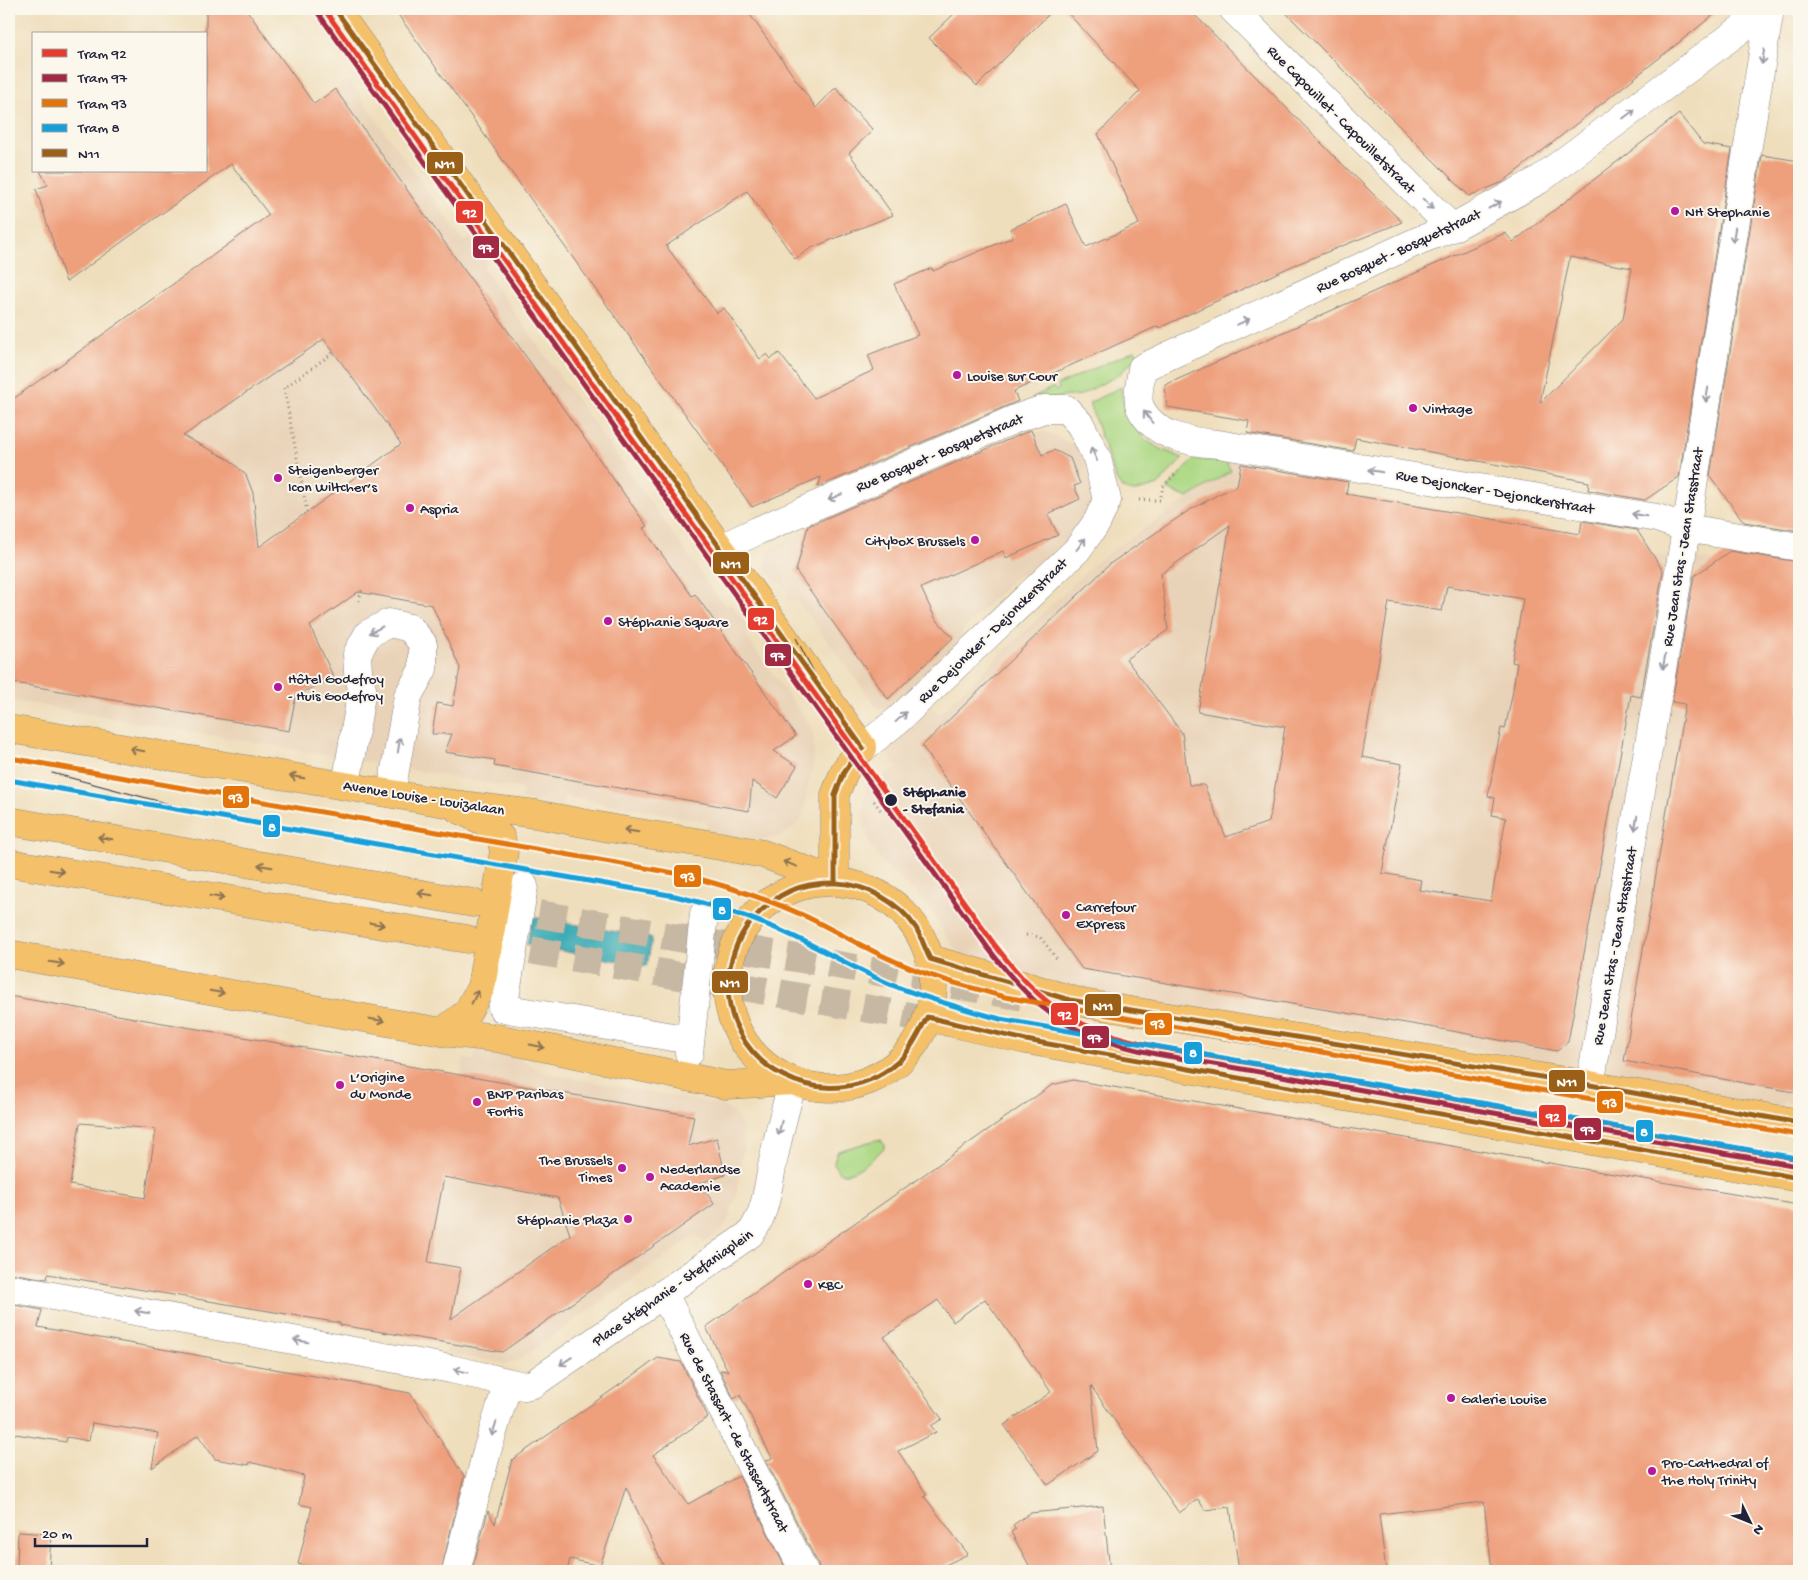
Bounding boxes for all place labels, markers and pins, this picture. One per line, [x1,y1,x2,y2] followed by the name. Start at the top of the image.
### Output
[1685,204,1770,222] place label: NH Stephanie
[1669,205,1681,217] marker: NH Stephanie
[967,368,1059,386] place label: Louise sur Cour
[951,369,963,381] marker: Louise sur Cour
[1422,401,1473,419] place label: Vintage
[1407,402,1419,414] marker: Vintage
[288,462,380,497] place label: Steigenberger Icon Wiltcher’s
[272,472,284,484] marker: Steigenberger Icon Wiltcher’s
[420,501,459,519] place label: Aspria
[404,502,416,514] marker: Aspria
[865,533,965,551] place label: Citybox Brussels
[969,534,981,546] marker: Citybox Brussels
[618,614,729,632] place label: Stéphanie Square
[602,615,614,627] marker: Stéphanie Square
[288,671,385,706] place label: Hôtel Godefroy - Huis Godefroy
[272,681,284,693] marker: Hôtel Godefroy - Huis Godefroy
[903,784,967,819] place label: Stéphanie - Stefania
[883,792,899,808] marker: Stéphanie - Stefania
[1076,899,1137,934] place label: Carrefour Express
[1060,909,1072,921] marker: Carrefour Express
[350,1069,411,1104] place label: L’Origine du Monde
[334,1079,346,1091] marker: L’Origine du Monde
[486,1086,564,1121] place label: BNP Paribas Fortis
[471,1096,483,1108] marker: BNP Paribas Fortis
[538,1152,612,1187] place label: The Brussels Times
[660,1161,740,1196] place label: Nederlandse Academie
[616,1162,628,1174] marker: The Brussels Times
[644,1171,656,1183] marker: Nederlandse Academie
[517,1212,619,1230] place label: Stéphanie Plaza
[622,1213,634,1225] marker: Stéphanie Plaza
[818,1277,843,1295] place label: KBC
[802,1278,814,1290] marker: KBC
[1461,1391,1547,1409] place label: Galerie Louise
[1445,1392,1457,1404] marker: Galerie Louise
[1661,1455,1770,1490] place label: Pro-Cathedral of the Holy Trinity
[1646,1465,1658,1477] marker: Pro-Cathedral of the Holy Trinity

